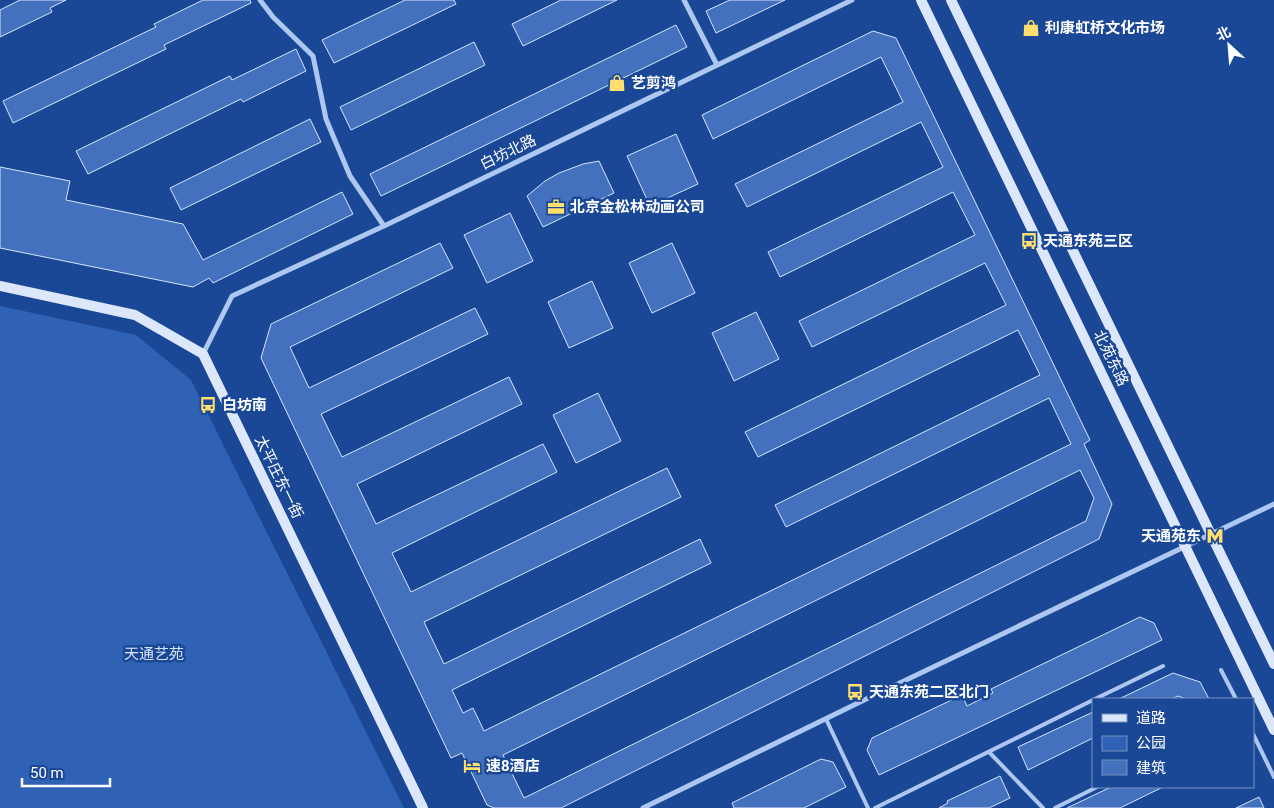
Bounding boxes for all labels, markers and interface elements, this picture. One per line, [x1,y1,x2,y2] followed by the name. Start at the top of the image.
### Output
[1021,18,1041,38] shop icon: 利康虹桥文化市场
[1045,19,1165,37] place label: 利康虹桥文化市场
[1204,20,1254,70] north arrow
[1214,23,1233,44] text: 北
[607,73,627,93] shop icon: 艺剪鸿
[631,74,676,92] place label: 艺剪鸿
[477,131,539,173] street label: 白坊北路
[546,197,566,217] office icon: 北京金松林动画公司
[570,198,705,216] place label: 北京金松林动画公司
[1019,231,1039,251] bus stop icon: 天通东苑三区
[1043,232,1133,250] place label: 天通东苑三区
[1090,327,1132,389] street label: 北苑东路
[198,395,218,415] bus stop icon: 白坊南
[222,396,267,414] place label: 白坊南
[251,433,307,521] street label: 太平庄东一街
[1205,526,1225,546] metro station icon: 天通苑东
[1141,527,1201,545] place label: 天通苑东
[124,645,184,663] park label: 天通艺苑
[845,682,865,702] bus stop icon: 天通东苑二区北门
[869,683,989,701] place label: 天通东苑二区北门
[1092,698,1254,788] legend
[1136,709,1166,727] text: 道路
[1136,734,1166,752] text: 公园
[22,756,110,788] scale bar
[462,756,482,776] hotel icon: 速8酒店
[486,757,540,775] place label: 速8酒店
[1136,759,1166,777] text: 建筑
[30,764,64,782] text: 50 m

